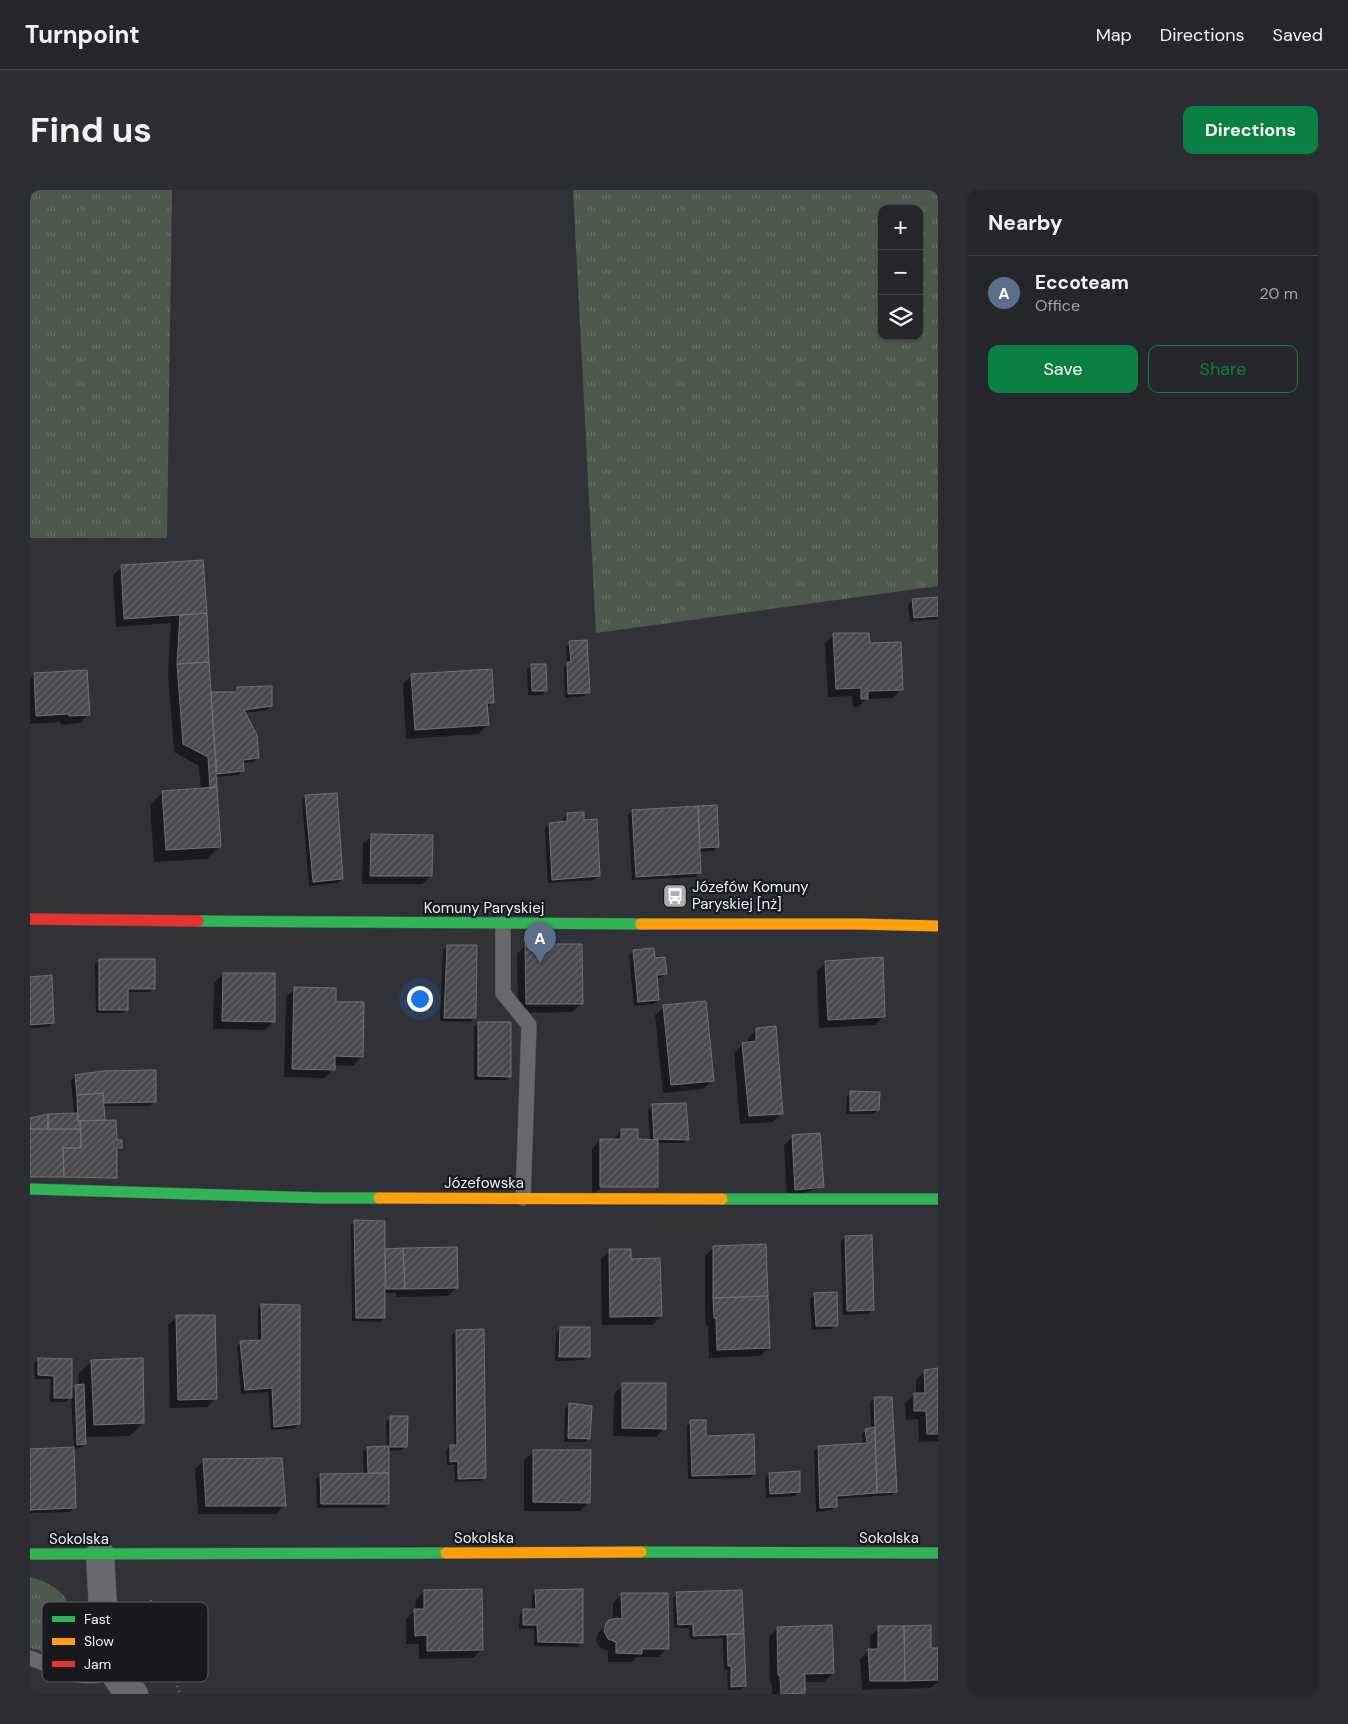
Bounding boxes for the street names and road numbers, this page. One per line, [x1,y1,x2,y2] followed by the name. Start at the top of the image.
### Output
[424,898,544,918] street label: Komuny Paryskiej
[444,1173,524,1193] street label: Józefowska
[454,1528,514,1548] street label: Sokolska
[859,1528,919,1548] street label: Sokolska
[49,1529,109,1549] street label: Sokolska

